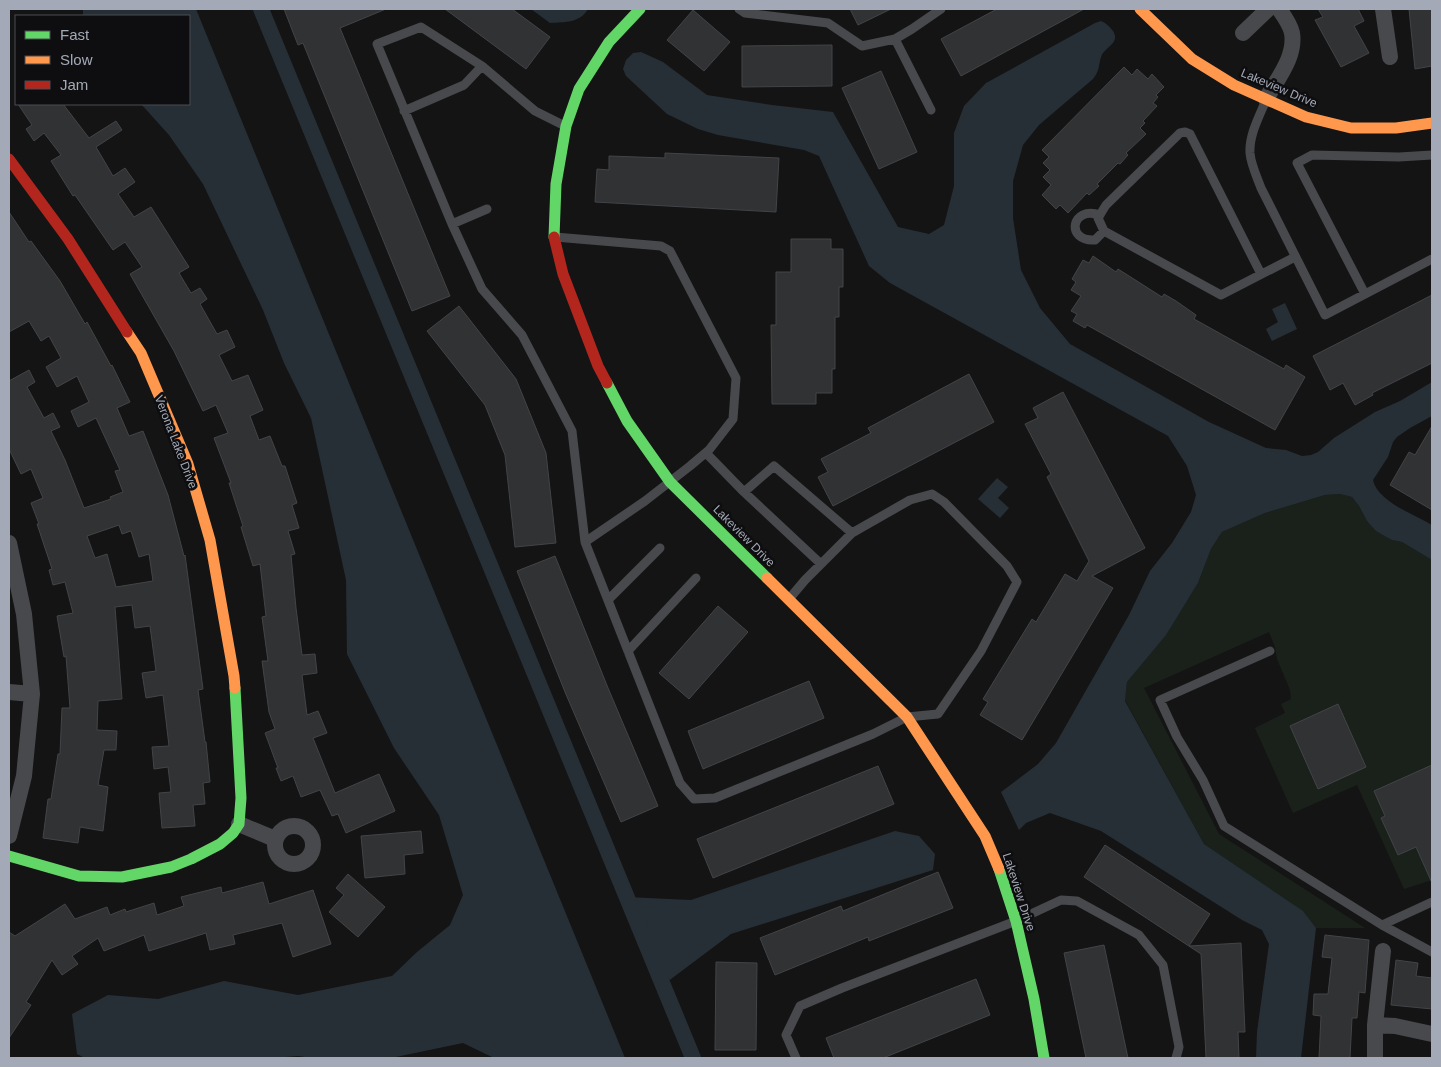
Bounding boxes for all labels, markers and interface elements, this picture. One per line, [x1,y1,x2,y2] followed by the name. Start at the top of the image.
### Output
[15,15,190,105] legend
[60,26,90,43] text: Fast
[60,51,93,68] text: Slow
[1239,66,1319,110] street label: Lakeview Drive
[60,76,88,93] text: Jam
[152,393,200,491] street label: Verona Lake Drive
[710,502,778,570] street label: Lakeview Drive
[1000,851,1038,933] street label: Lakeview Drive

